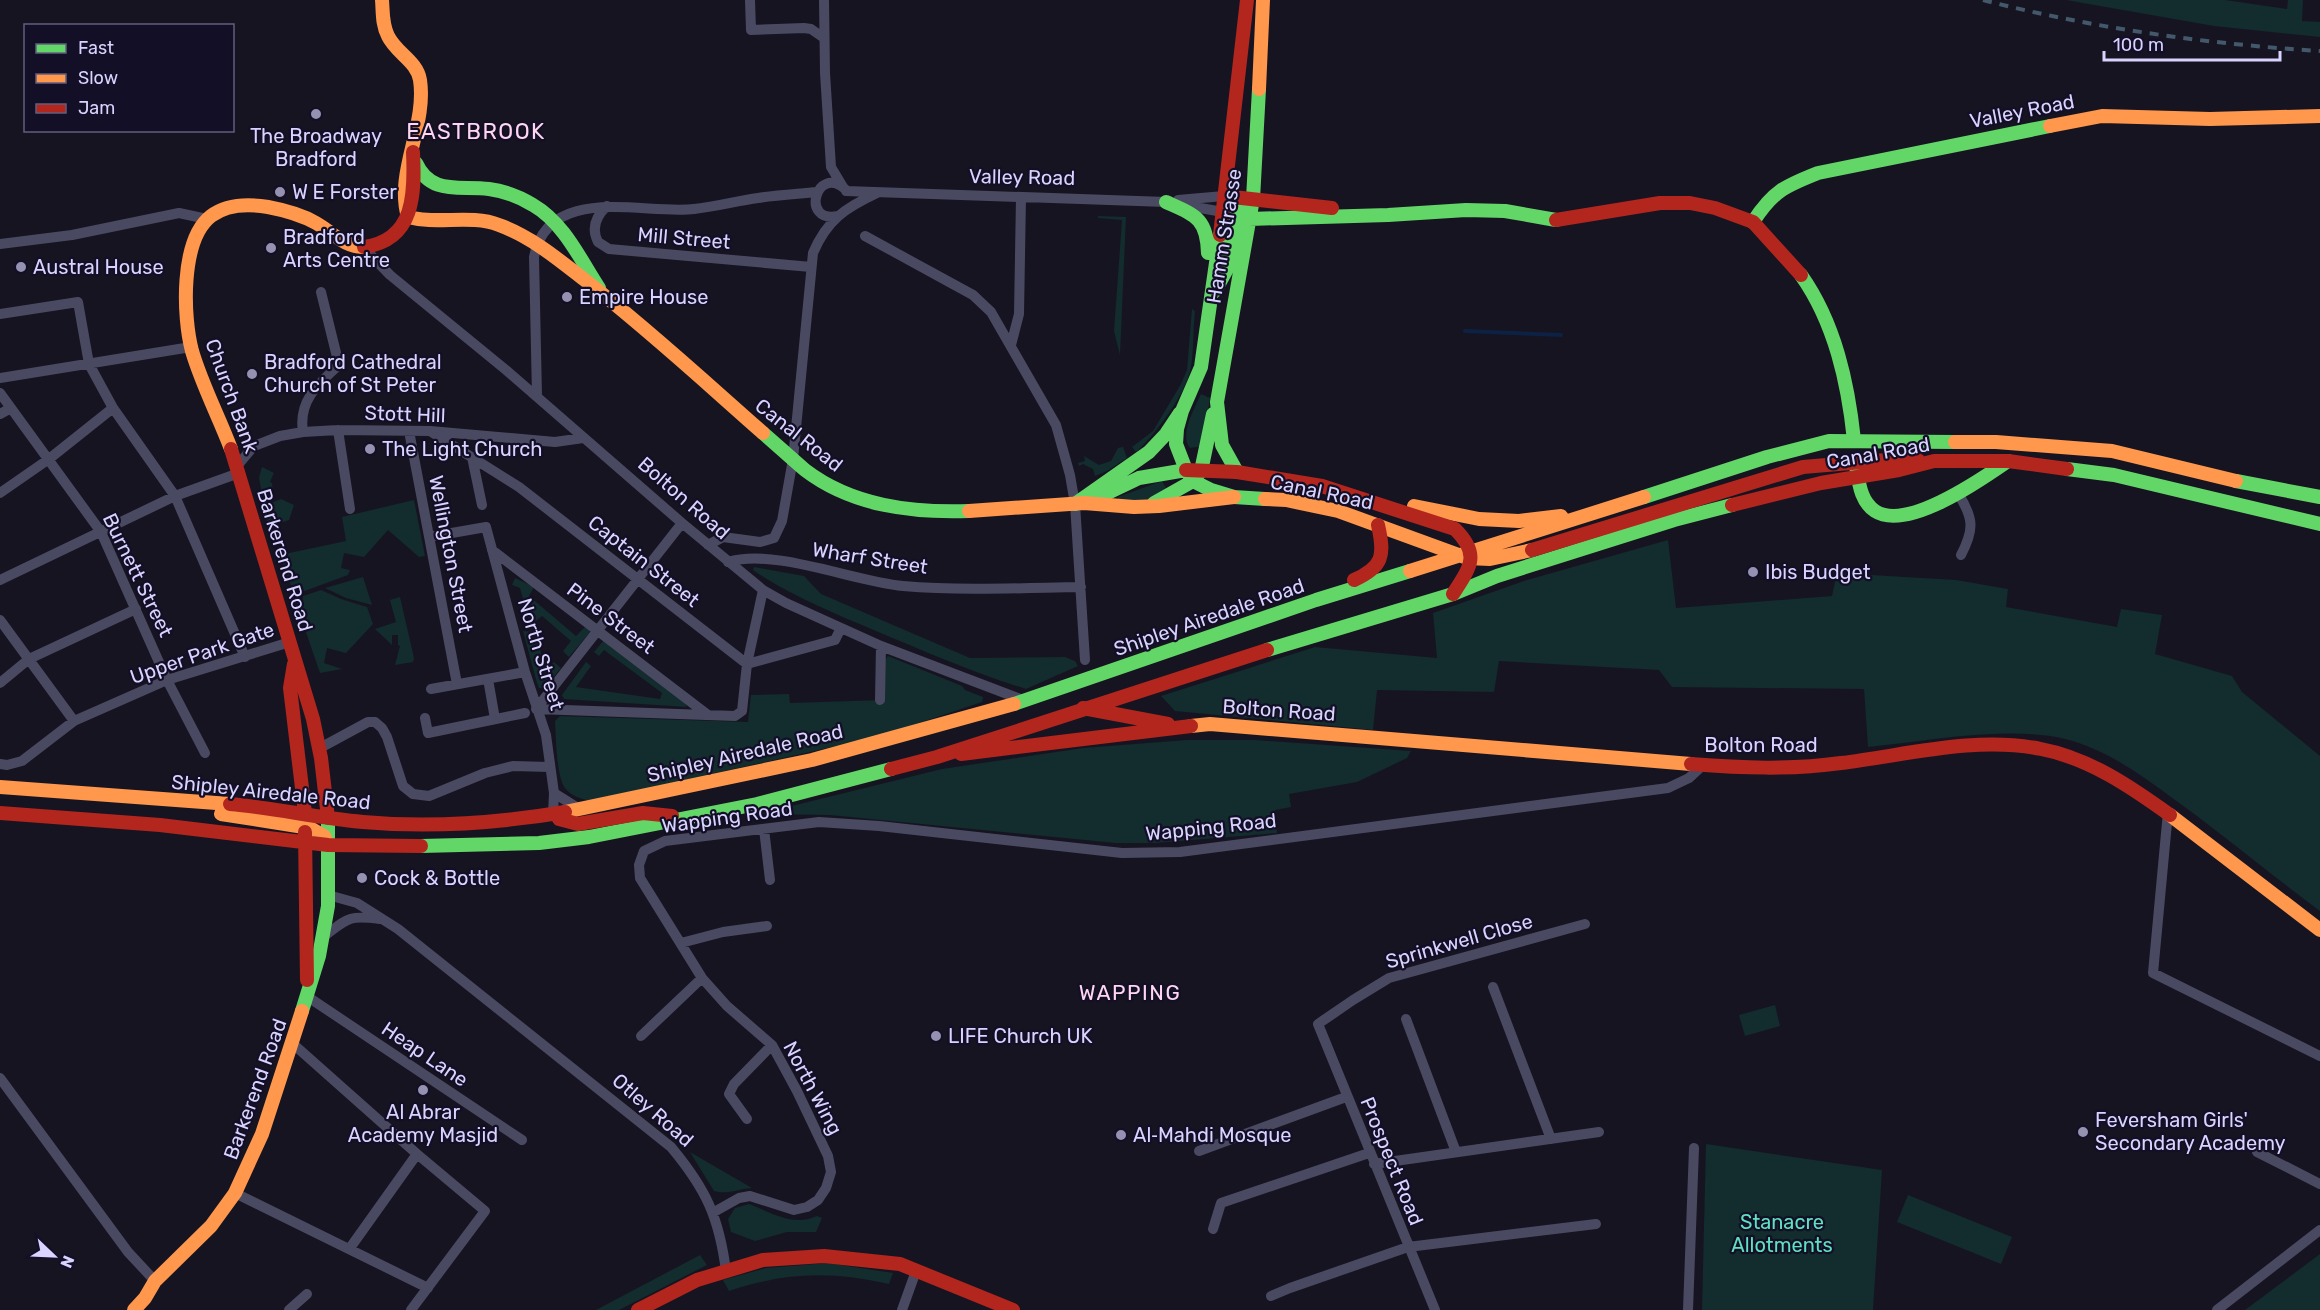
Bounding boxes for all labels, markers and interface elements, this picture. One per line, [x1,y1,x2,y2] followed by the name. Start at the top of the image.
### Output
[24,24,234,132] legend
[2104,24,2280,62] scale bar
[2113,34,2164,56] text: 100 m
[78,37,114,59] text: Fast
[78,67,118,89] text: Slow
[1968,89,2076,133] street label: Valley Road
[78,97,115,119] text: Jam
[309,107,323,121] marker: The Broadway Bradford
[406,118,546,145] district label: EASTBROOK
[250,124,382,171] place label: The Broadway Bradford
[969,164,1075,190] street label: Valley Road
[1202,167,1246,305] street label: Hamm Strasse
[292,180,397,204] place label: W E Forster
[273,185,287,199] marker: W E Forster
[637,222,732,254] street label: Mill Street
[283,225,390,272] place label: Bradford Arts Centre
[264,241,278,255] marker: Bradford Arts Centre
[33,255,164,279] place label: Austral House
[14,260,28,274] marker: Austral House
[579,285,708,309] place label: Empire House
[560,290,574,304] marker: Empire House
[200,336,264,457] street label: Church Bank
[264,350,442,397] place label: Bradford Cathedral Church of St Peter
[245,367,259,381] marker: Bradford Cathedral Church of St Peter
[750,393,848,477] street label: Canal Road
[364,401,446,427] street label: Stott Hill
[1824,432,1932,474] street label: Canal Road
[382,437,542,461] place label: The Light Church
[363,442,377,456] marker: The Light Church
[633,452,735,544] street label: Bolton Road
[1268,469,1376,515] street label: Canal Road
[424,473,478,635] street label: Wellington Street
[252,486,318,634] street label: Barkerend Road
[98,509,178,641] street label: Burnett Street
[584,510,705,612] street label: Captain Street
[810,537,930,579] street label: Wharf Street
[1765,560,1871,584] place label: Ibis Budget
[1746,565,1760,579] marker: Ibis Budget
[1111,573,1307,661] street label: Shipley Airedale Road
[562,577,660,659] street label: Pine Street
[513,595,569,713] street label: North Street
[127,617,277,689] street label: Upper Park Gate
[1222,694,1336,726] street label: Bolton Road
[645,719,845,787] street label: Shipley Airedale Road
[1704,733,1818,757] street label: Bolton Road
[170,770,372,814] street label: Shipley Airedale Road
[660,796,794,838] street label: Wapping Road
[1144,808,1278,846] street label: Wapping Road
[374,866,500,890] place label: Cock & Bottle
[355,871,369,885] marker: Cock & Bottle
[1383,909,1535,973] street label: Sprinkwell Close
[1079,980,1181,1005] district label: WAPPING
[218,1015,292,1163] street label: Barkerend Road
[377,1016,473,1092] street label: Heap Lane
[948,1024,1093,1048] place label: LIFE Church UK
[929,1029,943,1043] marker: LIFE Church UK
[778,1037,848,1139] street label: North Wing
[607,1068,699,1152] street label: Otley Road
[416,1083,430,1097] marker: Al Abrar Academy Masjid
[1355,1093,1429,1229] street label: Prospect Road
[348,1100,498,1147] place label: Al Abrar Academy Masjid
[2095,1108,2286,1155] place label: Feversham Girls' Secondary Academy
[1133,1123,1291,1147] place label: Al‐Mahdi Mosque
[2076,1125,2090,1139] marker: Feversham Girls' Secondary Academy
[1114,1128,1128,1142] marker: Al‐Mahdi Mosque
[1731,1210,1833,1257] park label: Stanacre Allotments
[24,1226,84,1286] north arrow
[56,1253,78,1271] text: N

